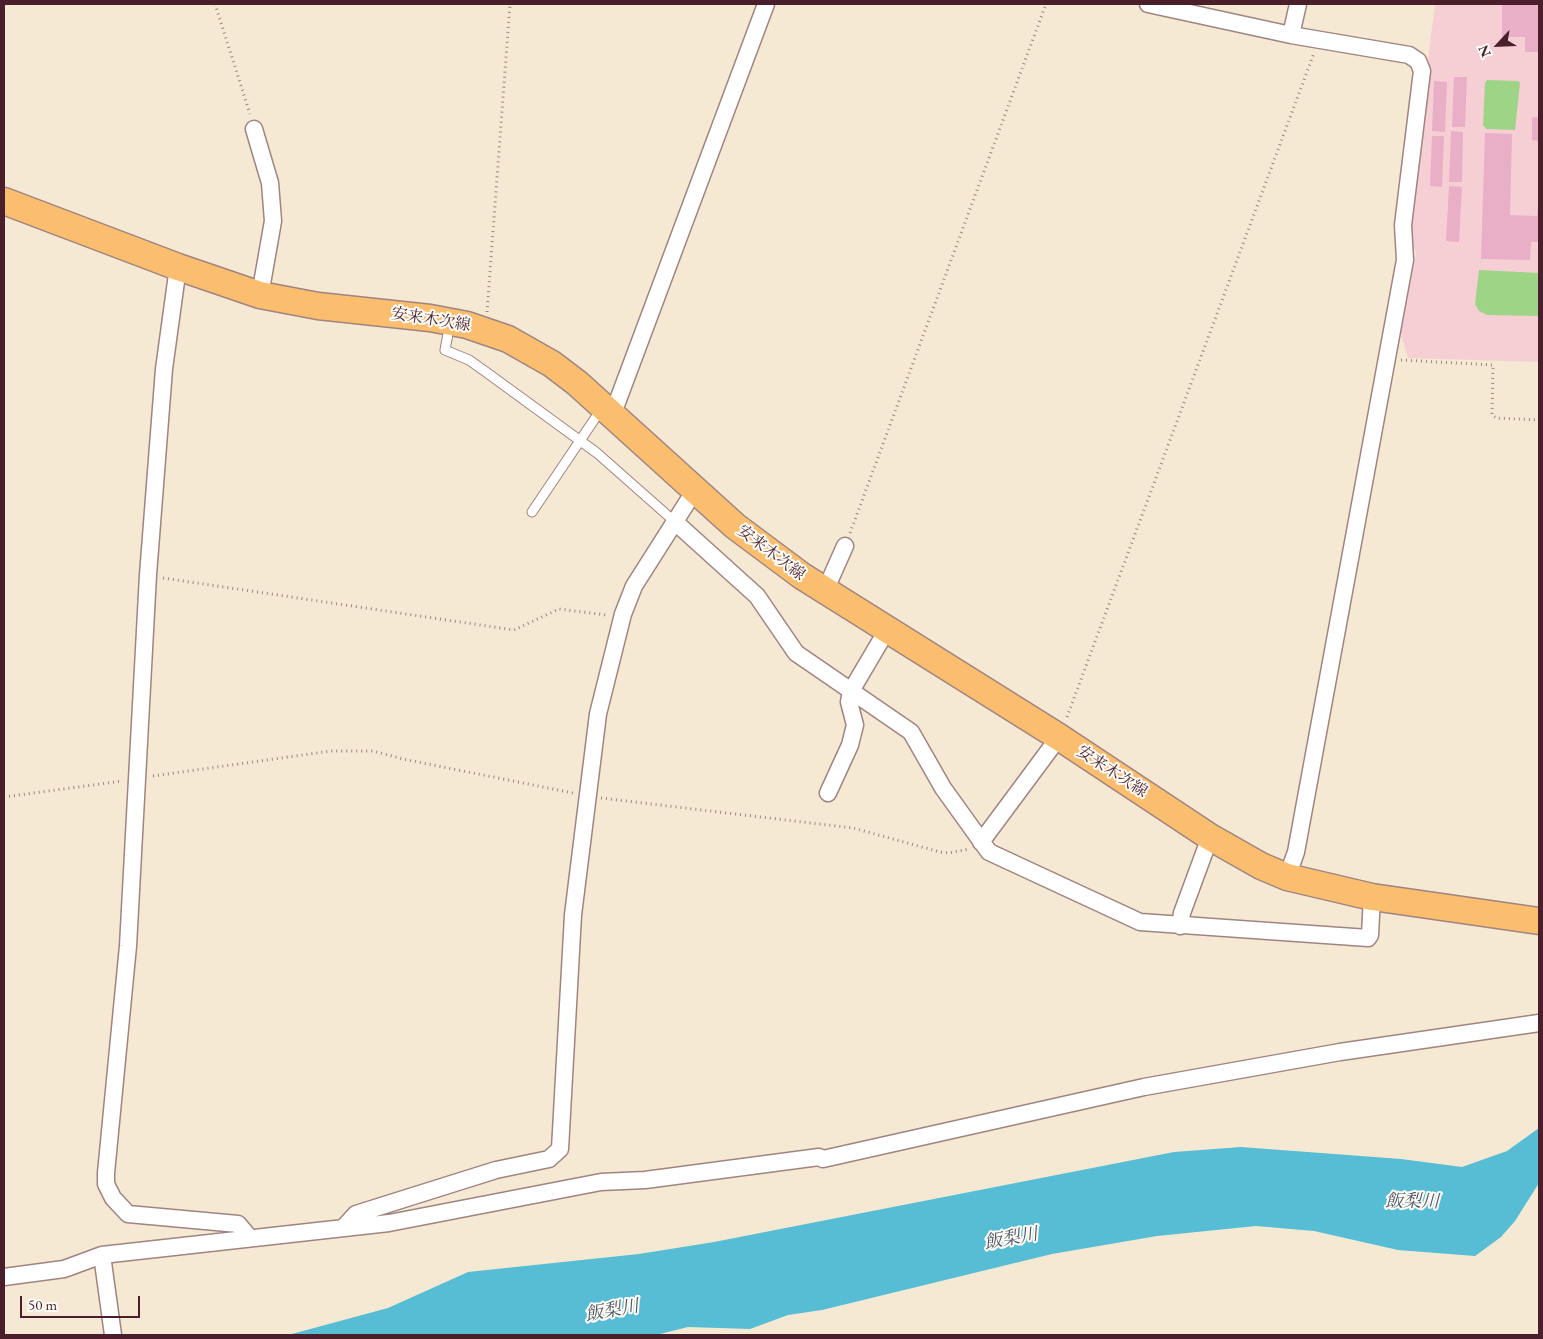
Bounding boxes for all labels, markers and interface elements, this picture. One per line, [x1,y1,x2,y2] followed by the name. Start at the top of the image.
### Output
[1473,20,1523,70] north arrow
[1474,42,1495,60] text: N
[390,304,472,336] street label: 安来木次線
[733,521,809,585] street label: 安来木次線
[1073,742,1151,802] street label: 安来木次線
[1385,1191,1439,1213] water label: 飯梨川
[983,1224,1039,1254] water label: 飯梨川
[22,1286,142,1318] scale bar
[28,1295,57,1314] text: 50 m
[584,1296,640,1326] water label: 飯梨川

